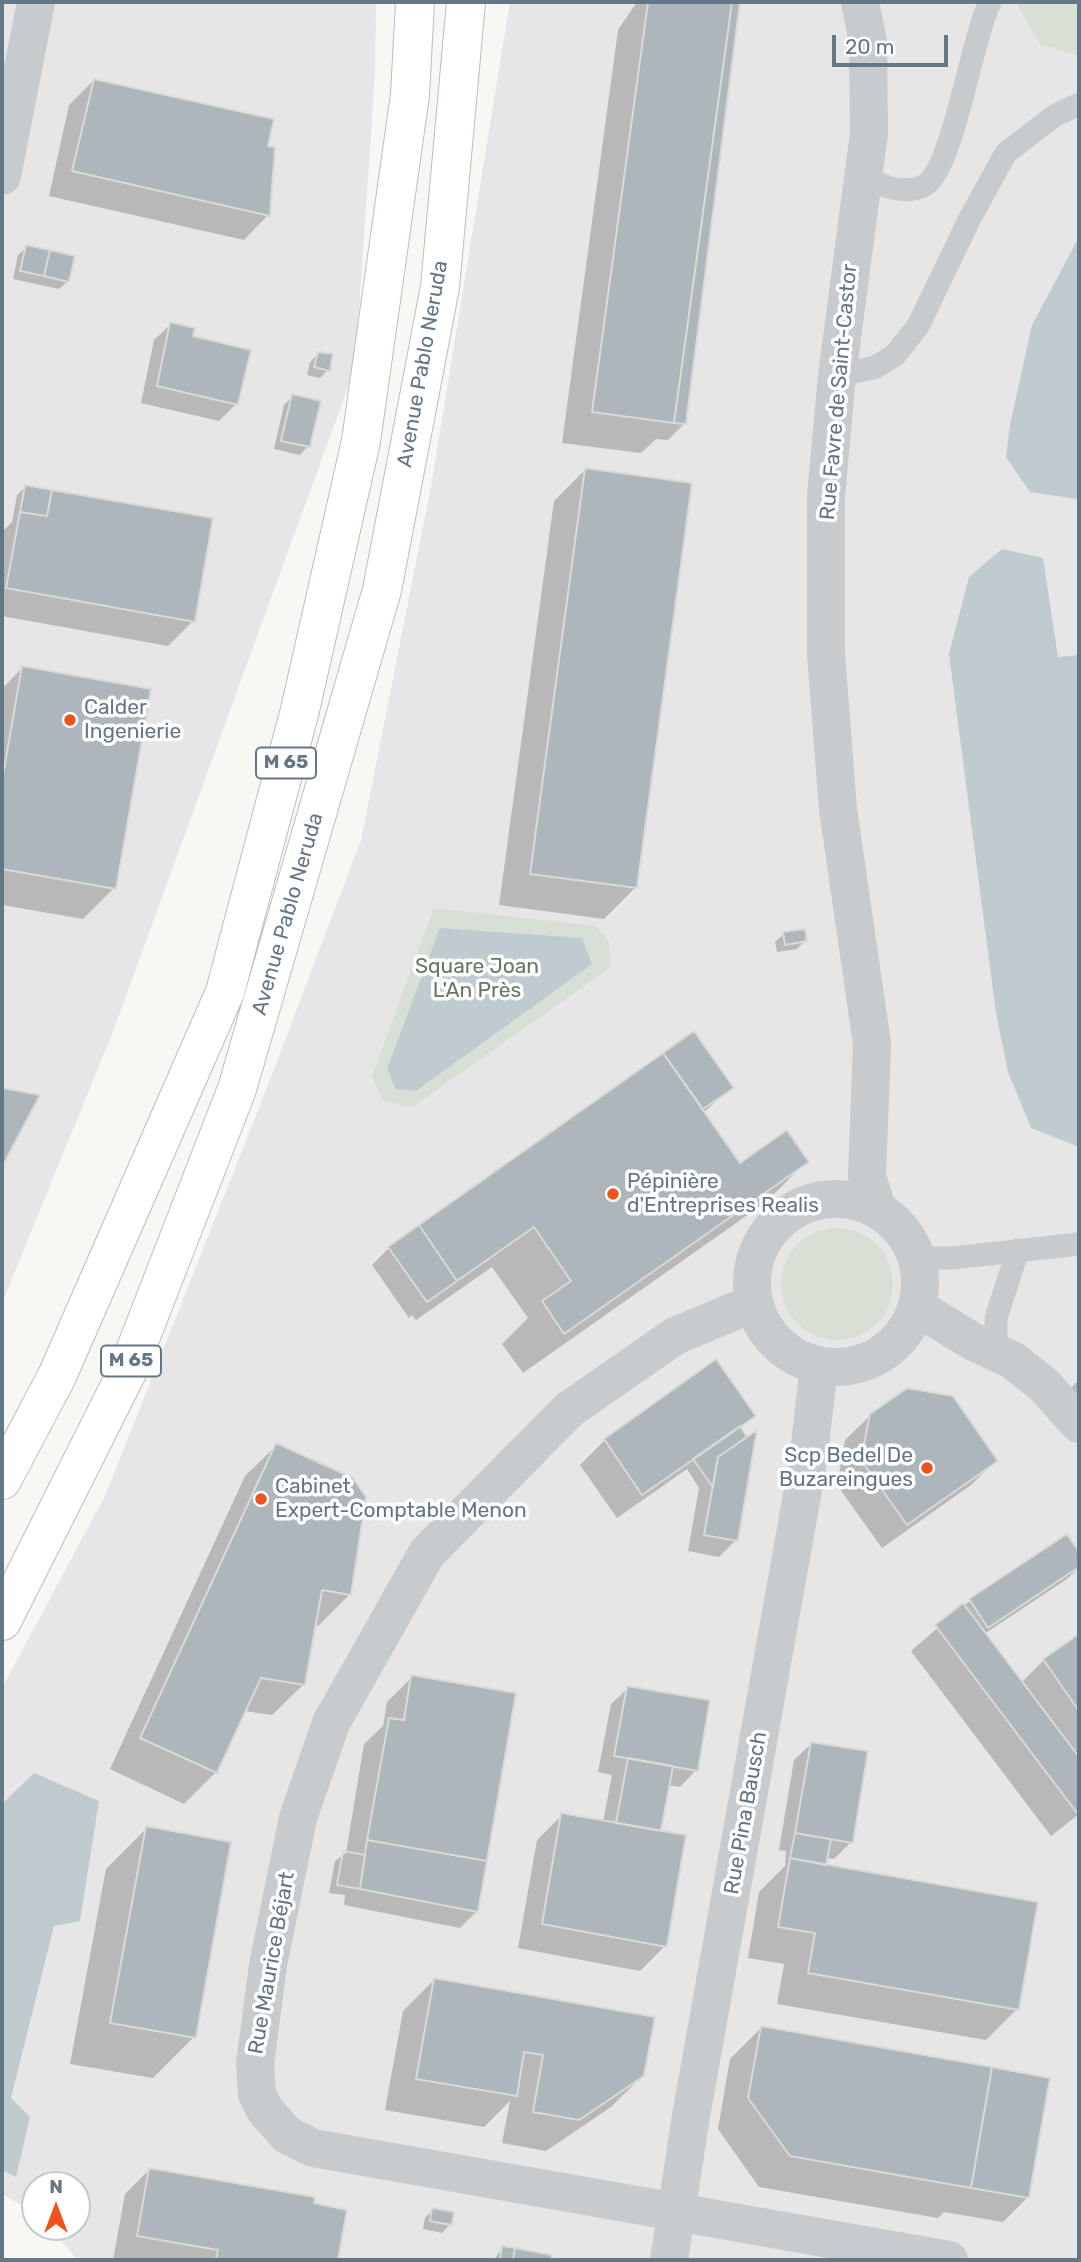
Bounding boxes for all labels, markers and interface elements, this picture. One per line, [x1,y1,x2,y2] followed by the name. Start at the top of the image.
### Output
[836,21,951,65] scale bar
[845,34,894,59] text: 20 m
[392,259,454,469] street label: Avenue Pablo Neruda
[815,263,863,521] street label: Rue Favre de Saint-Castor
[84,695,181,745] place label: Calder Ingenierie
[62,712,78,728] marker: Calder Ingenierie
[256,748,316,778] road number: M 65
[247,810,329,1018] street label: Avenue Pablo Neruda
[415,954,539,1004] park label: Square Joan L'An Près
[627,1169,819,1219] place label: Pépinière d'Entreprises Realis
[605,1186,621,1202] marker: Pépinière d'Entreprises Realis
[101,1345,161,1376] road number: M 65
[779,1443,913,1493] place label: Scp Bedel De Buzareingues
[919,1460,935,1476] marker: Scp Bedel De Buzareingues
[275,1474,527,1524] place label: Cabinet Expert-Comptable Menon
[253,1491,269,1507] marker: Cabinet Expert-Comptable Menon
[719,1730,773,1896] street label: Rue Pina Bausch
[244,1870,300,2056] street label: Rue Maurice Béjart
[21,2171,91,2241] north arrow
[49,2175,63,2198] text: N

